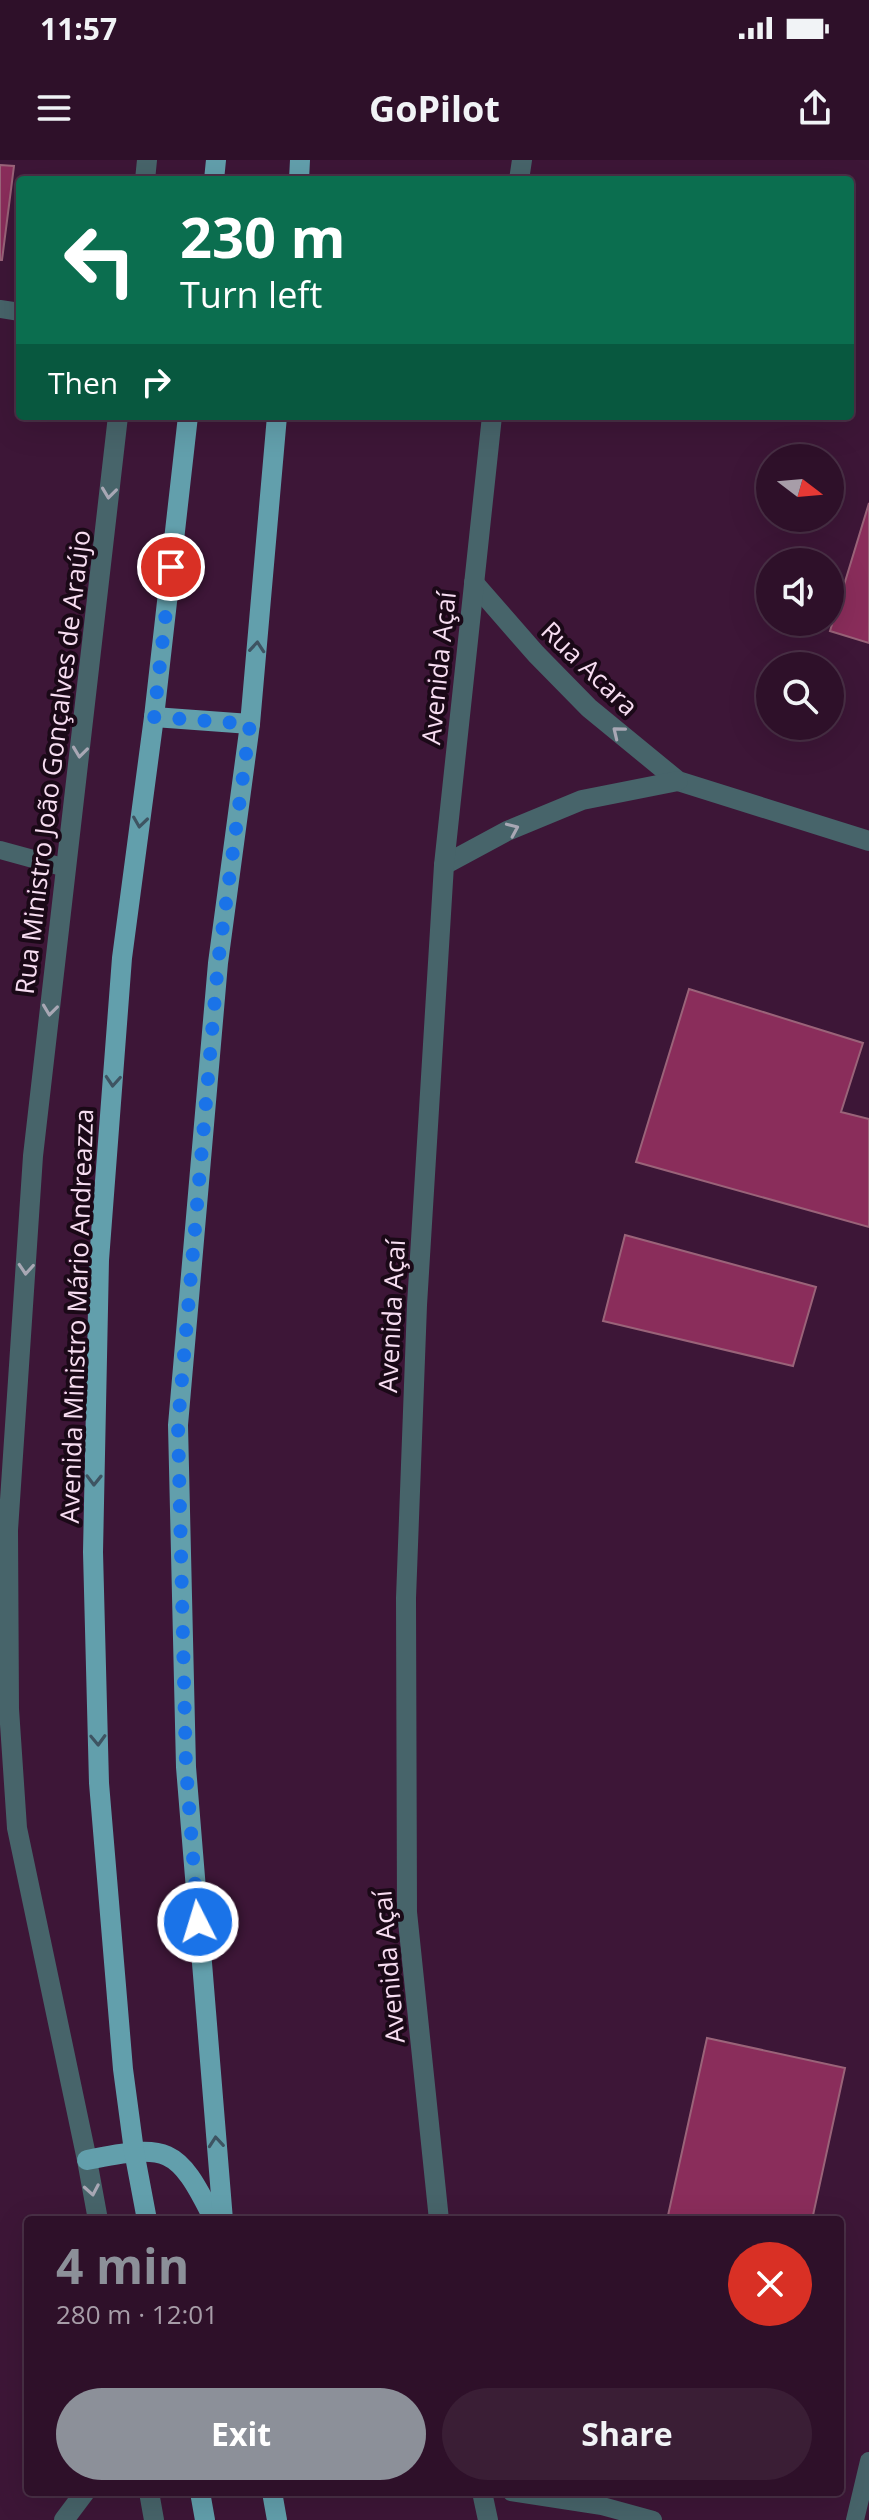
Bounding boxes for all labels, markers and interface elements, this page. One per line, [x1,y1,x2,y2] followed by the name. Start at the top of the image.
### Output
[40,8,117,49] text: 11:57
[369,84,500,133] text: GoPilot
[32,86,76,130] icon: menu
[793,86,837,130] icon: share
[180,198,346,274] text: 230 m
[48,208,152,312] icon: left
[180,270,322,319] text: Turn left
[134,360,178,404] icon: right
[48,362,118,403] text: Then
[756,444,844,532] north arrow
[756,444,844,740] map controls
[101,487,118,500] one-way arrow
[6,528,98,996] street label: Rua Ministro João Gonçalves de Araújo
[137,533,205,601] pin
[149,545,193,589] icon: arrive
[756,548,844,636] button: sound
[412,589,464,746] street label: Avenida Açaí
[534,613,646,723] street label: Rua Acara
[248,640,265,653] one-way arrow
[756,652,844,740] button: search
[613,727,627,742] one-way arrow
[71,746,88,759] one-way arrow
[132,815,149,829] one-way arrow
[505,822,519,838] one-way arrow
[42,1004,59,1017] one-way arrow
[105,1075,122,1088] one-way arrow
[51,1108,101,1524] street label: Avenida Ministro Mário Andreazza
[369,1238,413,1394] street label: Avenida Açaí
[18,1263,35,1276] one-way arrow
[86,1474,103,1487] one-way arrow
[89,1734,107,1747] one-way arrow
[156,1880,240,1964] position arrow
[363,1889,413,2045] street label: Avenida Açaí
[208,2135,225,2148] one-way arrow
[83,2183,100,2197] one-way arrow
[56,2233,189,2298] text: 4 min
[728,2242,812,2326] button: close
[56,2296,218,2332] text: 280 m · 12:01
[56,2388,426,2480] button: Exit
[442,2388,812,2480] button: Share

